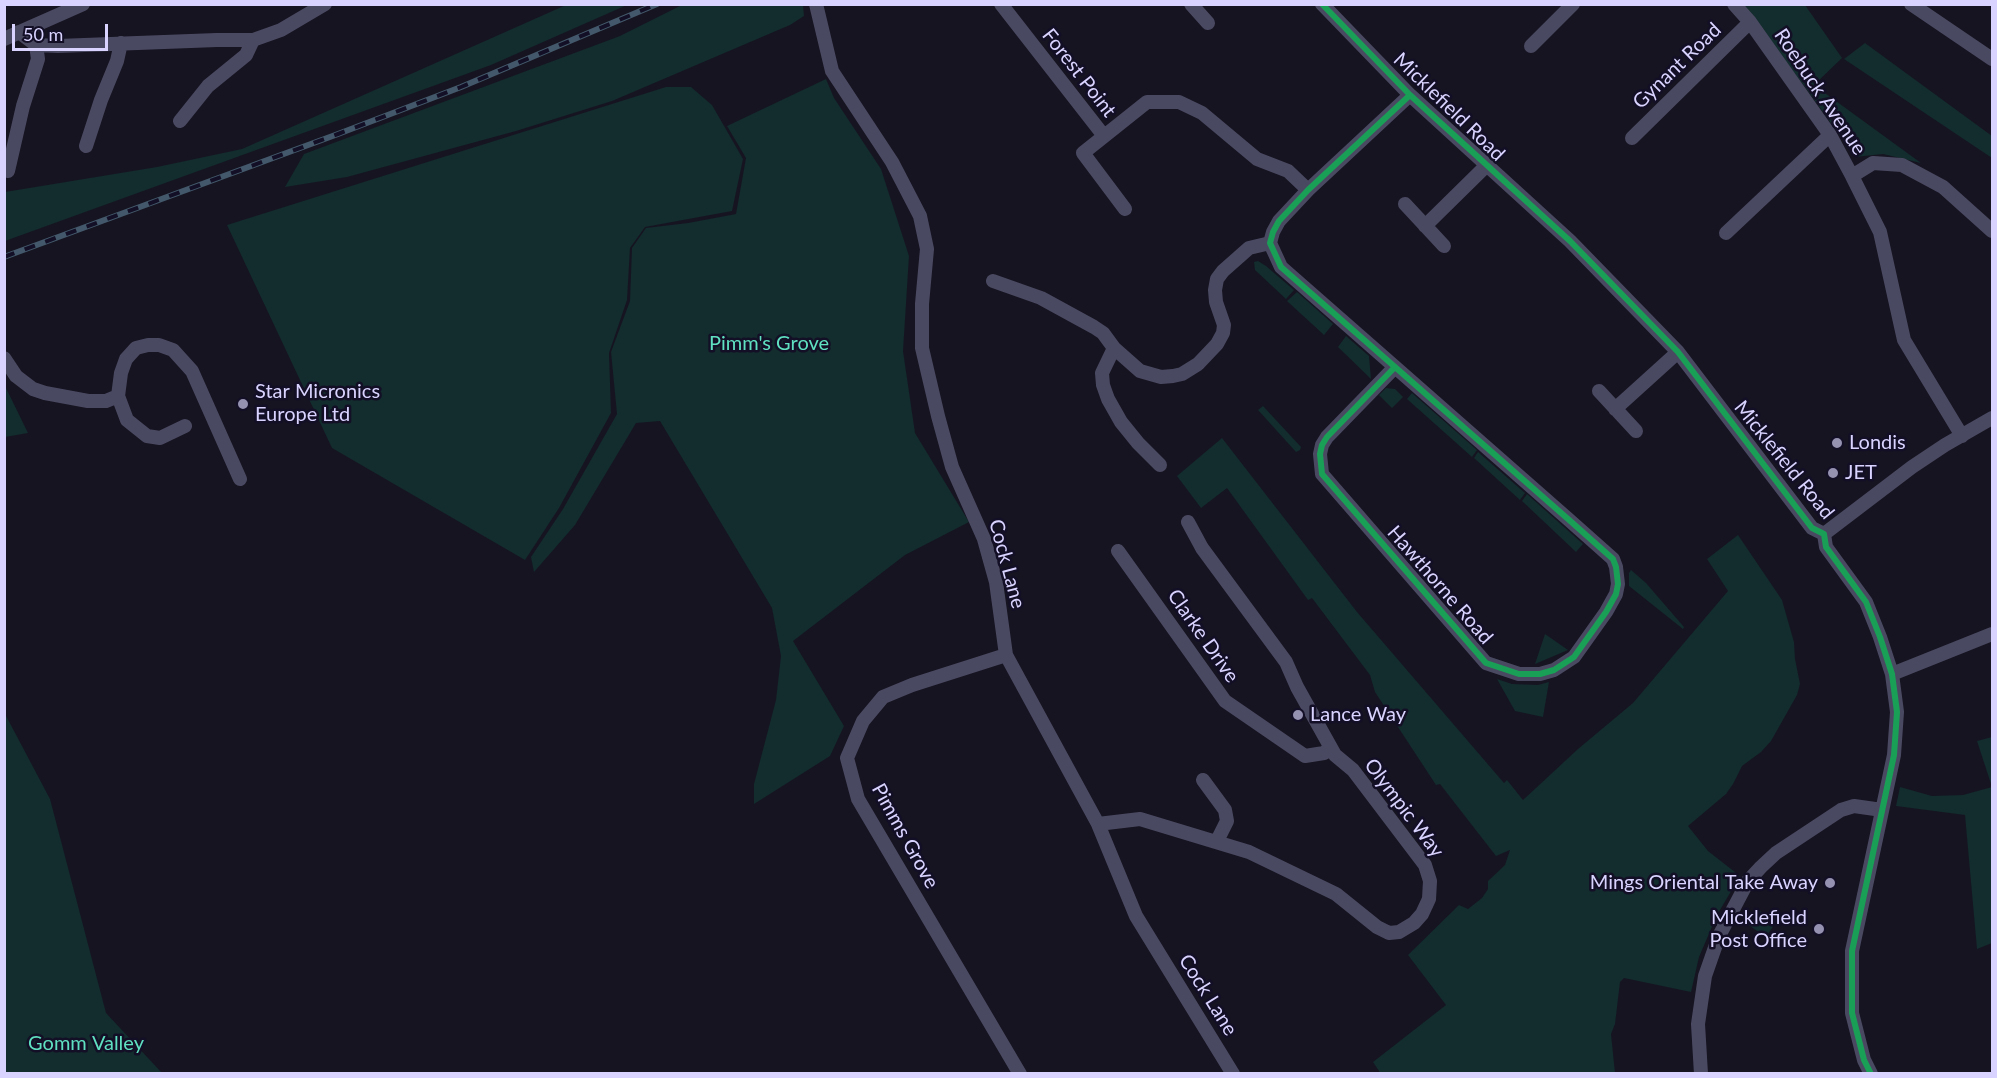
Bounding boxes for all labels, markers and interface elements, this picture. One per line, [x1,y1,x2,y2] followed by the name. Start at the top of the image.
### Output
[15,12,111,50] scale bar
[1628,18,1726,114] street label: Gynant Road
[23,23,63,45] text: 50 m
[1037,24,1121,122] street label: Forest Point
[1769,24,1871,160] street label: Roebuck Avenue
[1388,48,1510,166] street label: Micklefield Road
[709,332,829,356] park label: Pimm's Grove
[255,380,380,427] place label: Star Micronics Europe Ltd
[1729,396,1839,524] street label: Micklefield Road
[236,397,250,411] marker: Star Micronics Europe Ltd
[1849,431,1906,455] place label: Londis
[1830,436,1844,450] marker: Londis
[1845,461,1877,485] place label: JET
[1826,466,1840,480] marker: JET
[984,517,1030,611] street label: Cock Lane
[1382,521,1498,649] street label: Hawthorne Road
[1162,585,1244,687] street label: Clarke Drive
[1310,703,1406,727] place label: Lance Way
[1291,708,1305,722] marker: Lance Way
[1359,754,1449,862] street label: Olympic Way
[866,779,944,893] street label: Pimms Grove
[1590,871,1818,895] place label: Mings Oriental Take Away
[1823,876,1837,890] marker: Mings Oriental Take Away
[1710,906,1807,953] place label: Micklefield Post Office
[1812,922,1826,936] marker: Micklefield Post Office
[1174,950,1242,1040] street label: Cock Lane
[28,1032,144,1056] park label: Gomm Valley

